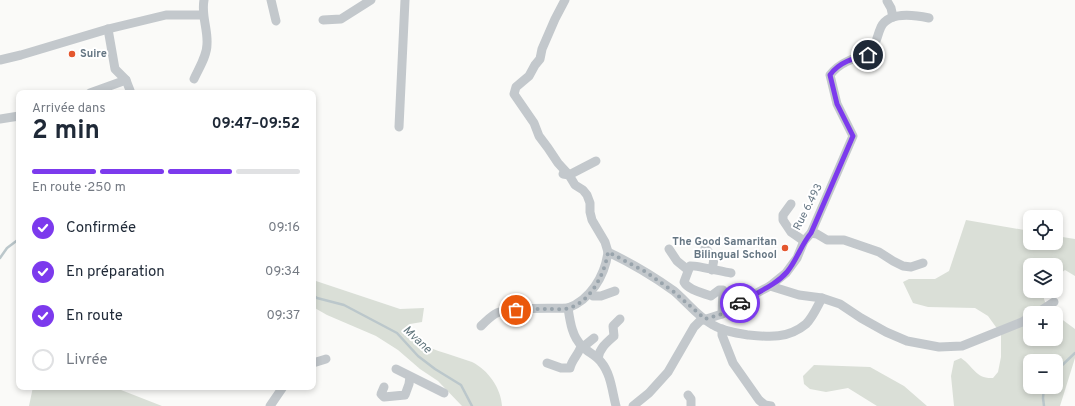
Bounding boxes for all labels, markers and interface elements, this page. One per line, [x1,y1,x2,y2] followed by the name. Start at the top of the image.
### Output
[851,38,885,72] pin
[857,44,879,66] icon: home
[80,47,107,61] place label: Suire
[67,49,77,59] marker: Suire
[32,101,105,117] text: Arrivée dans
[32,115,100,148] text: 2 min
[212,115,300,134] text: 09:47–09:52
[32,180,126,196] text: En route · 250 m
[790,181,826,233] street label: Rue 6.493
[1023,210,1063,394] map controls
[1023,210,1063,250] button: locate
[32,217,54,239] icon: check
[66,219,136,238] text: Confirmée
[268,220,300,236] text: 09:16
[672,235,777,262] place label: The Good Samaritan Bilingual School
[780,243,790,253] marker: The Good Samaritan Bilingual School
[1023,258,1063,298] button: layers
[32,261,54,283] icon: check
[66,263,165,282] text: En préparation
[265,264,300,280] text: 09:34
[720,283,760,323] courier
[729,292,751,314] icon: car
[499,293,533,327] pin
[505,299,527,321] icon: bag
[32,305,54,327] icon: check
[1023,306,1063,346] button: +
[66,307,123,326] text: En route
[266,308,300,324] text: 09:37
[399,323,435,358] water label: Mvane
[66,351,108,370] text: Livrée
[1023,354,1063,394] button: −

